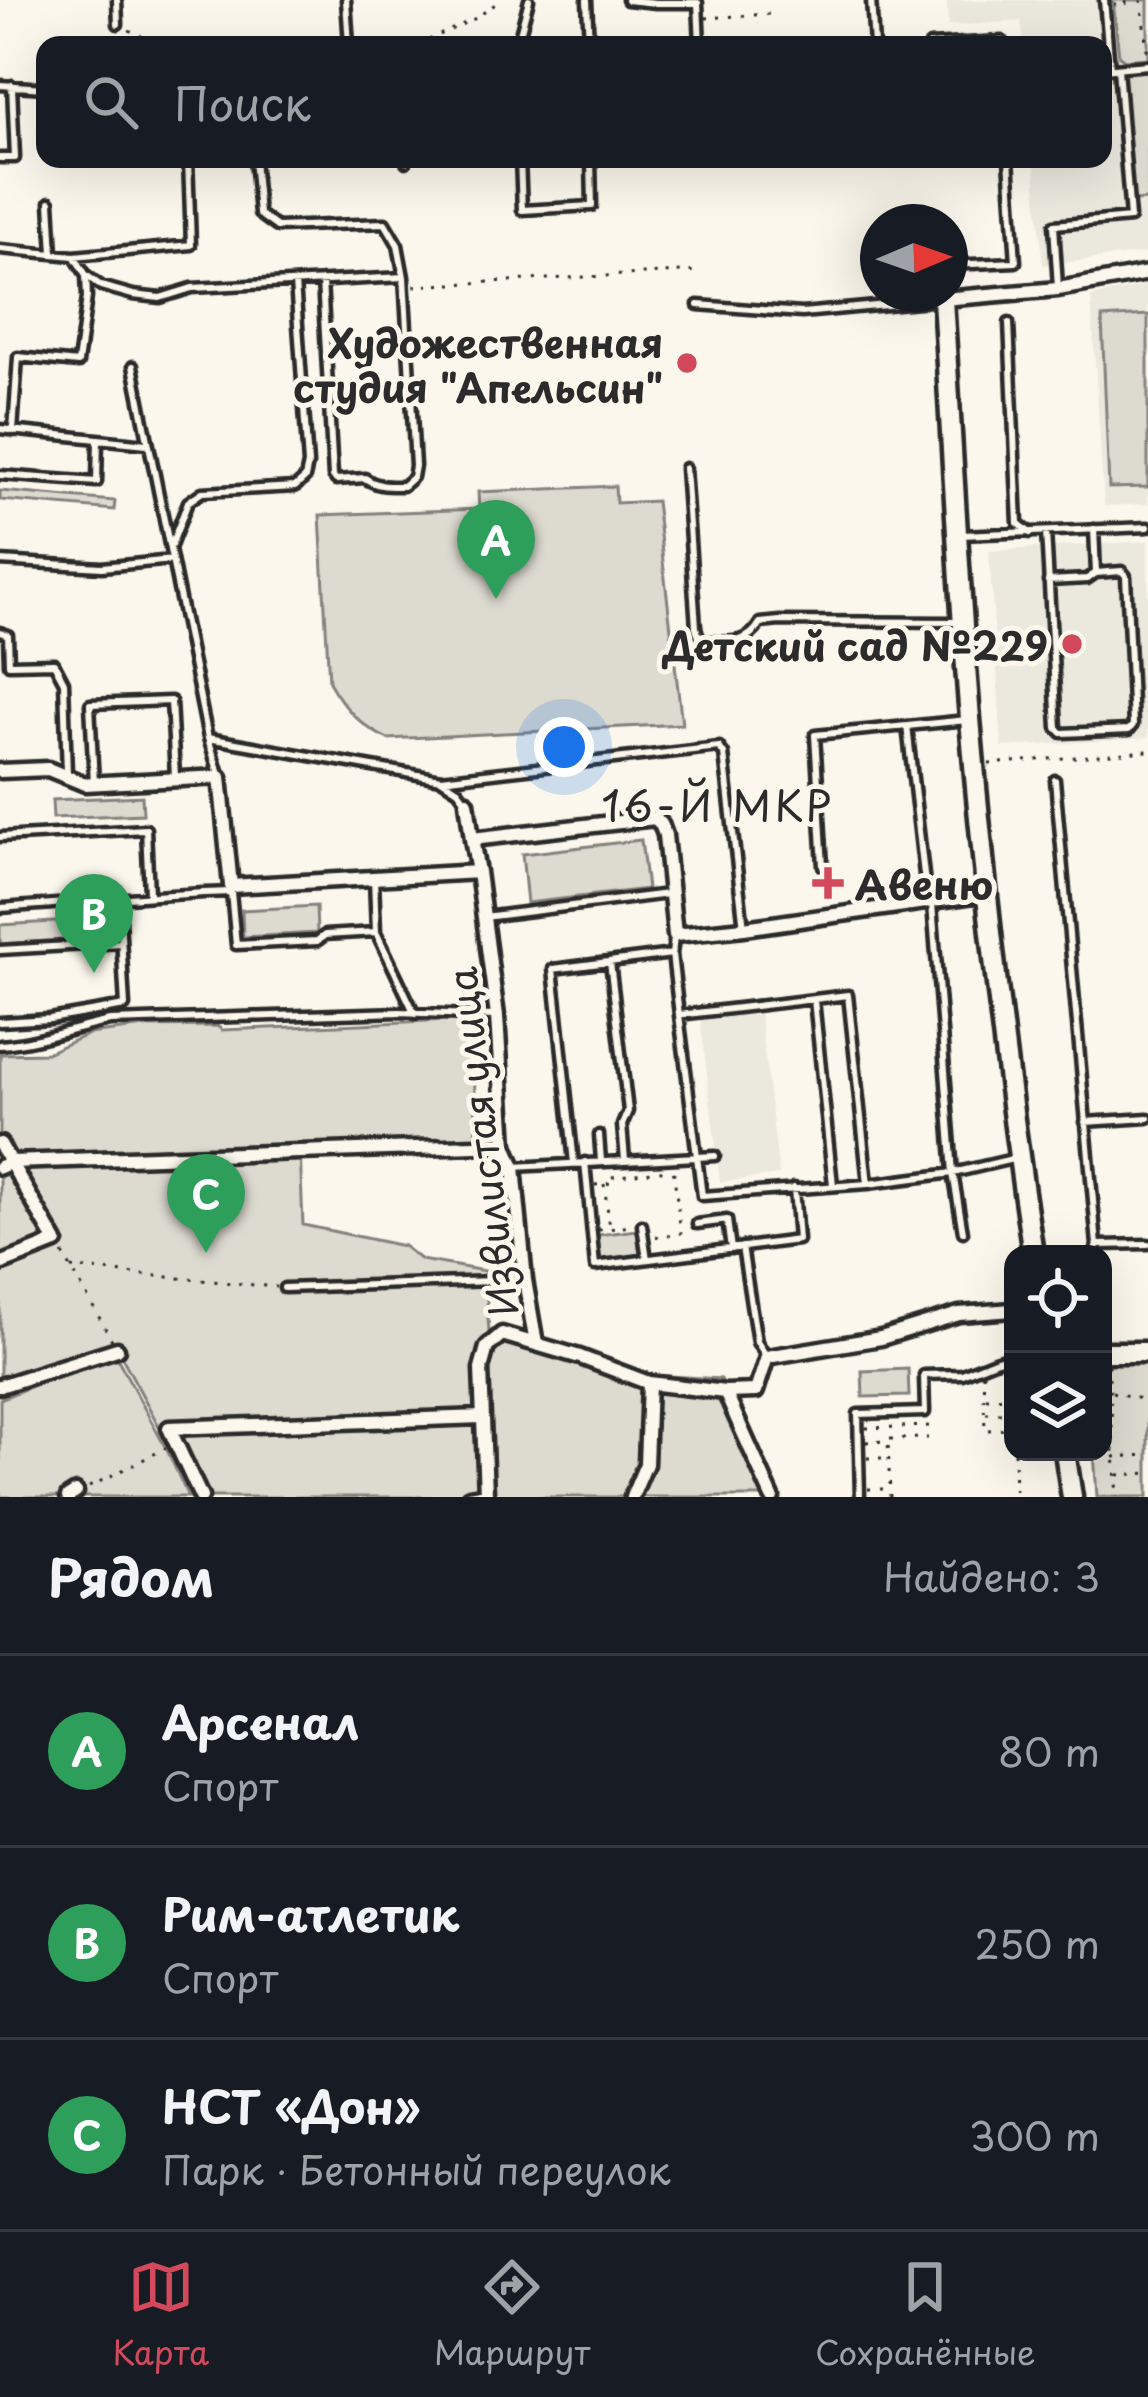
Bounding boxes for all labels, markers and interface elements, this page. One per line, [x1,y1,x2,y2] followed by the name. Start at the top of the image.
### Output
[36,36,1112,168] search box
[174,68,311,136] text: Поиск
[78,69,144,135] icon: search
[860,204,968,312] north arrow
[293,312,663,416] place label: Художественная студия "Апельсин"
[674,350,700,376] marker: Художественная студия "Апельсин"
[457,500,535,599] pin: A
[661,615,1048,674] place label: Детский сад №229
[1059,631,1085,657] marker: Детский сад №229
[534,717,594,777] your location
[601,773,835,836] district label: 16-Й МКР
[855,854,993,913] place label: Авеню
[812,867,844,899] marker: Авеню
[55,874,133,973] pin: B
[430,964,532,1320] street label: Извилистая улица
[167,1154,245,1253] pin: C
[1004,1245,1112,1461] map controls
[1004,1245,1112,1353] button: locate
[1004,1353,1112,1461] button: layers
[48,1537,214,1614] text: Рядом
[883,1546,1100,1605] text: Найдено: 3
[162,1687,359,1755] text: Арсенал
[72,1721,102,1780] text: A
[998,1721,1100,1780] text: 80 m
[162,1755,278,1814] text: Спорт
[162,1879,459,1947] text: Рим-атлетик
[74,1913,100,1972] text: B
[975,1913,1100,1972] text: 250 m
[162,1947,278,2006] text: Спорт
[162,2071,420,2139] text: НСТ «Дон»
[72,2105,102,2164] text: C
[969,2105,1100,2164] text: 300 m
[162,2139,671,2198] text: Парк · Бетонный переулок
[112,2254,209,2376] tab: Карта
[434,2254,590,2376] tab: Маршрут
[815,2254,1036,2376] tab: Сохранённые

